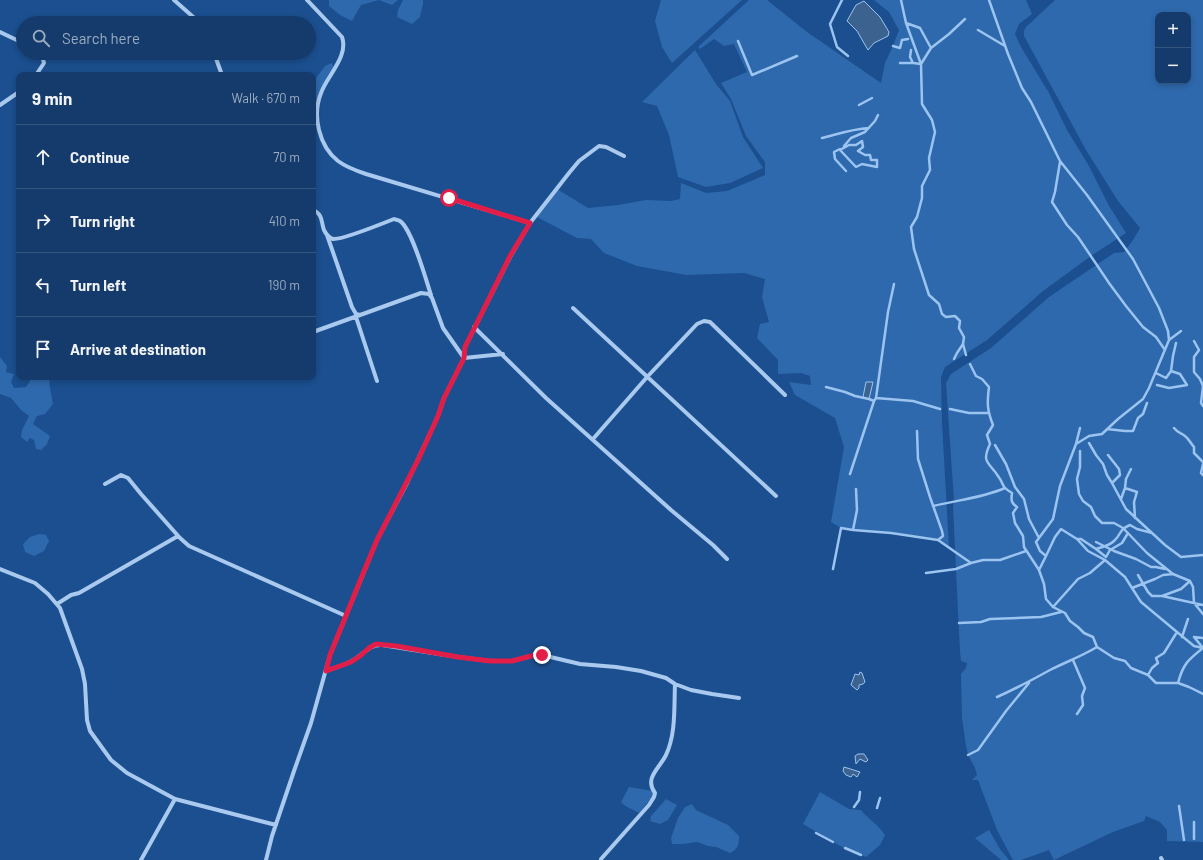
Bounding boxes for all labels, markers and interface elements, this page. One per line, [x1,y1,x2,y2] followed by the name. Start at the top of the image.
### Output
[1155,12,1191,84] map controls
[1155,12,1191,48] button: +
[16,16,316,60] search box
[30,27,52,49] icon: search
[62,29,140,47] text: Search here
[1155,48,1191,84] button: −
[32,88,72,108] text: 9 min
[232,90,300,106] text: Walk · 670 m
[32,146,54,168] icon: ahead
[70,148,130,166] text: Continue
[273,149,300,165] text: 70 m
[440,189,458,207] route start
[32,210,54,232] icon: right
[70,212,135,230] text: Turn right
[269,213,300,229] text: 410 m
[32,274,54,296] icon: left
[70,276,126,294] text: Turn left
[268,277,300,293] text: 190 m
[32,338,54,360] icon: arrive
[70,340,206,358] text: Arrive at destination
[533,646,551,664] route end

